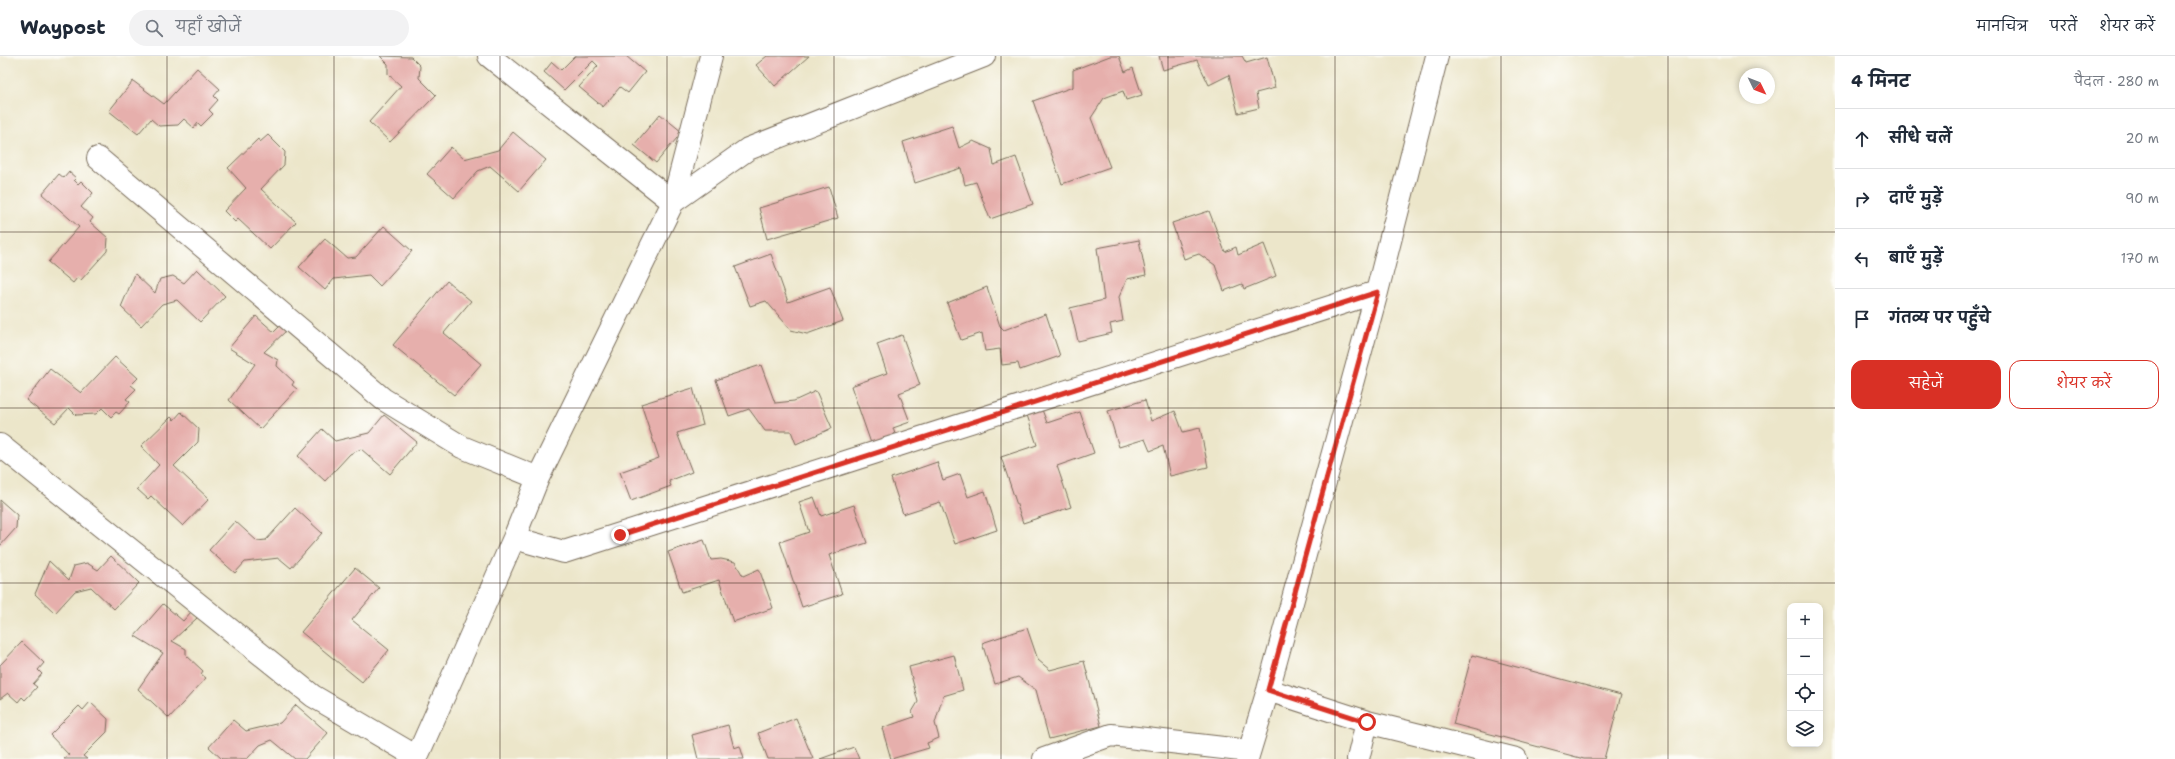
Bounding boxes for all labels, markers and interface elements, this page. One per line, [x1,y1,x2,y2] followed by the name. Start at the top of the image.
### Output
[129,10,409,46] search box
[20,15,105,40] text: Waypost
[143,17,165,39] icon: search
[175,17,241,37] text: यहाँ खोजें
[1976,17,2028,35] text: मानचित्र
[2050,17,2077,35] text: परतें
[2099,17,2155,35] text: शेयर करें
[1739,68,1775,104] north arrow
[1851,70,1910,92] text: 4 मिनट
[2074,73,2159,90] text: पैदल · 280 m
[1851,128,1873,150] icon: ahead
[1889,128,1952,148] text: सीधे चलें
[2126,130,2159,147] text: 20 m
[1851,188,1873,210] icon: right
[1889,188,1943,208] text: दाएँ मुड़ें
[2125,190,2159,207] text: 90 m
[1851,248,1873,270] icon: left
[1889,248,1943,268] text: बाएँ मुड़ें
[2121,250,2159,267] text: 170 m
[1851,308,1873,330] icon: arrive
[1889,308,1991,328] text: गंतव्य पर पहुँचे
[1851,360,2001,409] button: सहेजें
[2009,360,2159,409] button: शेयर करें
[611,526,629,544] route end
[1787,603,1823,747] map controls
[1787,603,1823,639] button: +
[1787,639,1823,675] button: −
[1787,675,1823,711] button: locate
[1787,711,1823,747] button: layers
[1358,713,1376,731] route start

